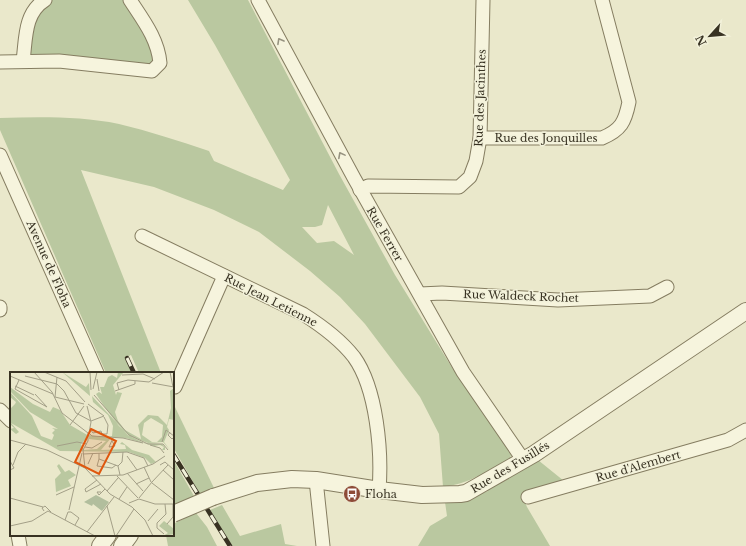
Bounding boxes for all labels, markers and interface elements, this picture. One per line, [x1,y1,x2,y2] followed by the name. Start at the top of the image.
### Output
[690,16,730,56] north arrow
[692,32,710,48] text: N
[277,38,284,45] one-way arrow
[471,49,489,147] street label: Rue des Jacinthes
[495,131,597,145] street label: Rue des Jonquilles
[339,152,346,159] one-way arrow
[364,204,407,264] street label: Rue Ferrer
[23,217,75,310] street label: Avenue de Floha
[222,270,320,330] street label: Rue Jean Letienne
[463,287,580,305] street label: Rue Waldeck Rochet
[10,372,174,536] inset map
[468,438,552,496] street label: Rue des Fusillés
[594,447,683,485] street label: Rue d'Alembert
[342,484,362,504] bus stop icon: Floha
[365,487,398,501] place label: Floha

